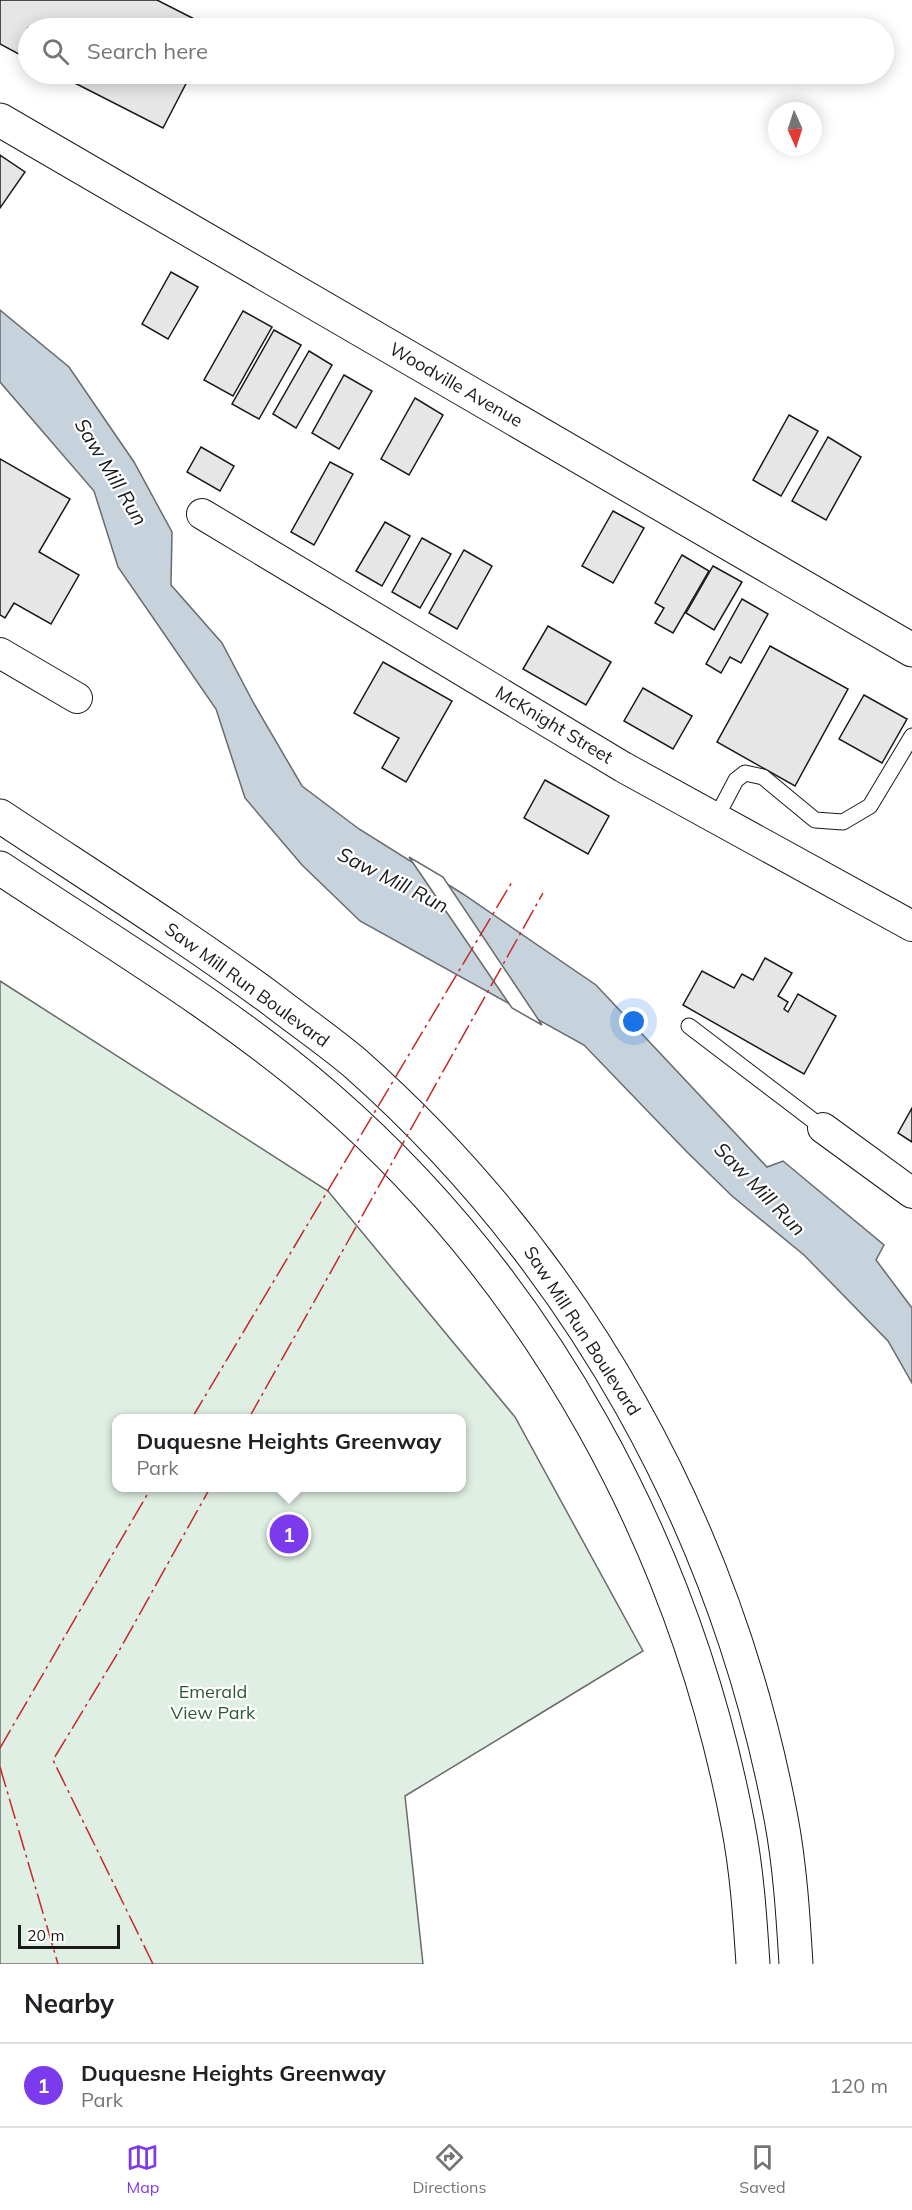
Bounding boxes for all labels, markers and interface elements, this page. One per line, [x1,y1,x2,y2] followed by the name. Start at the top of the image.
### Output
[18,18,894,84] search box
[39,35,72,68] icon: search
[87,37,208,65] text: Search here
[768,102,822,156] north arrow
[386,337,527,432] street label: Woodville Avenue
[70,414,153,530] water label: Saw Mill Run
[491,681,617,769] street label: McKnight Street
[334,841,453,918] water label: Saw Mill Run
[161,917,334,1052] street label: Saw Mill Run Boulevard
[619,1007,648,1036] your location
[709,1137,811,1241] water label: Saw Mill Run
[519,1242,646,1420] street label: Saw Mill Run Boulevard
[112,1414,466,1492] popup
[137,1427,441,1455] text: Duquesne Heights Greenway
[137,1455,179,1480] text: Park
[270,1512,308,1556] pin: 1
[171,1680,256,1724] park label: Emerald View Park
[18,1922,120,1950] scale bar
[27,1925,64,1945] text: 20 m
[24,1987,114,2020] text: Nearby
[81,2059,386,2087] text: Duquesne Heights Greenway
[38,2073,50,2098] text: 1
[829,2073,888,2098] text: 120 m
[81,2087,123,2112] text: Park
[126,2141,159,2197] tab: Map
[412,2141,486,2197] tab: Directions
[739,2141,786,2197] tab: Saved

